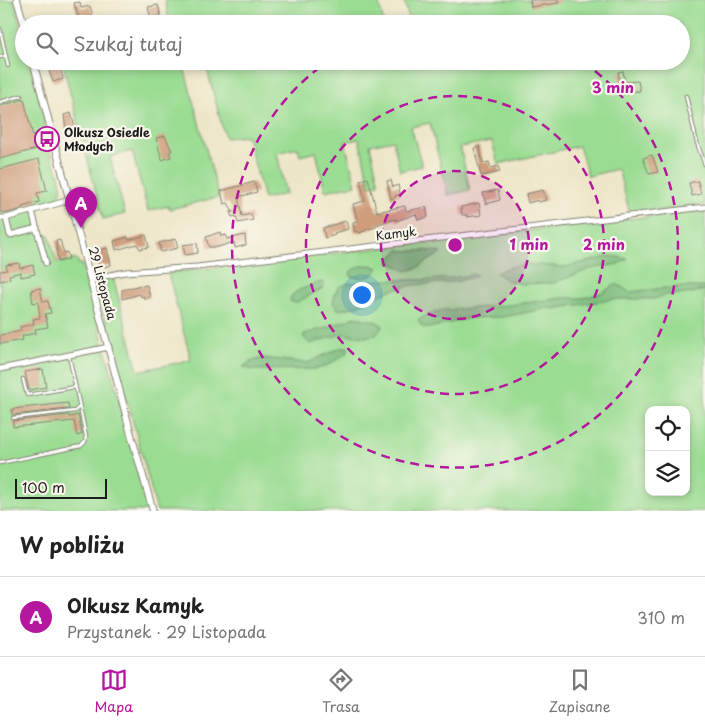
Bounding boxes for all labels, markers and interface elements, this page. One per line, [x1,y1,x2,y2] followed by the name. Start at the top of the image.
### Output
[15,15,690,70] search box
[33,29,61,57] icon: search
[73,29,183,57] text: Szukaj tutaj
[592,75,634,98] text: 3 min
[64,123,150,155] place label: Olkusz Osiedle Młodych
[34,126,60,152] bus stop icon: Olkusz Osiedle Młodych
[65,187,97,228] pin: A
[374,222,418,244] street label: Kamyk
[510,232,548,255] text: 1 min
[583,232,625,255] text: 2 min
[446,236,464,254] centre of rings
[85,244,122,322] street label: 29 Listopada
[349,282,375,308] your location
[645,406,690,496] map controls
[645,406,690,451] button: locate
[645,451,690,496] button: layers
[15,476,108,499] scale bar
[22,477,65,498] text: 100 m
[20,528,125,560] text: W pobliżu
[67,591,204,619] text: Olkusz Kamyk
[30,605,42,629] text: A
[637,605,685,629] text: 310 m
[67,619,266,643] text: Przystanek · 29 Listopada
[94,666,133,717] tab: Mapa
[322,666,360,717] tab: Trasa
[549,666,611,717] tab: Zapisane

